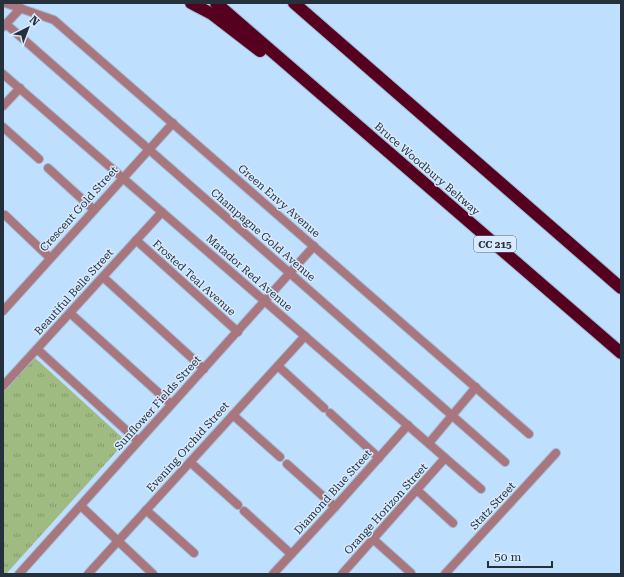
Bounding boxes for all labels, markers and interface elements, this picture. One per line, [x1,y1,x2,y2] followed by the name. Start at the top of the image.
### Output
[8,8,48,48] north arrow
[27,13,42,29] text: N
[372,120,483,219] street label: Bruce Woodbury Beltway
[235,162,323,240] street label: Green Envy Avenue
[37,164,121,254] street label: Crescent Gold Street
[208,186,318,284] street label: Champagne Gold Avenue
[203,232,295,314] street label: Matador Red Avenue
[474,236,516,252] road number: CC 215
[150,237,238,319] street label: Frosted Teal Avenue
[32,246,116,338] street label: Beautiful Belle Street
[112,353,204,453] street label: Sunflower Fields Street
[144,399,232,495] street label: Evening Orchid Street
[291,447,375,537] street label: Diamond Blue Street
[342,461,430,557] street label: Orange Horizon Street
[468,479,518,533] street label: Statz Street
[488,543,552,569] scale bar
[494,550,521,564] text: 50 m

